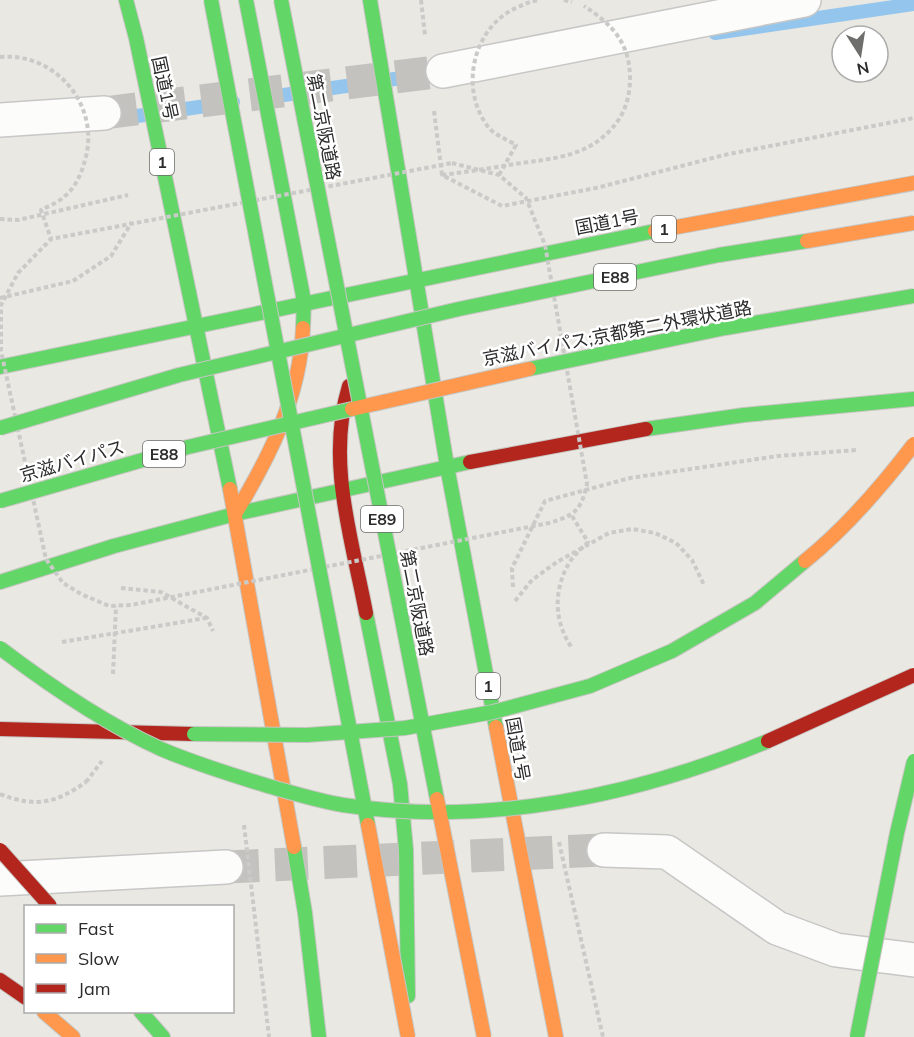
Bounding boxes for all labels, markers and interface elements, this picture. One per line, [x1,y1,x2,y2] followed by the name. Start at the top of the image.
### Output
[830,24,890,84] north arrow
[147,54,183,122] street label: 国道1号
[855,58,871,80] text: N
[302,72,346,182] street label: 第二京阪道路
[150,149,174,175] road number: 1
[573,205,641,239] street label: 国道1号
[652,216,676,242] road number: 1
[594,264,636,290] road number: E88
[480,296,754,370] street label: 京滋バイパス;京都第二外環状道路
[17,435,127,487] street label: 京滋バイパス
[143,441,185,467] road number: E88
[361,506,403,532] road number: E89
[395,548,439,658] street label: 第二京阪道路
[476,673,500,699] road number: 1
[501,715,535,783] street label: 国道1号
[24,905,234,1013] legend
[78,917,114,940] text: Fast
[78,947,120,970] text: Slow
[78,977,111,1000] text: Jam

